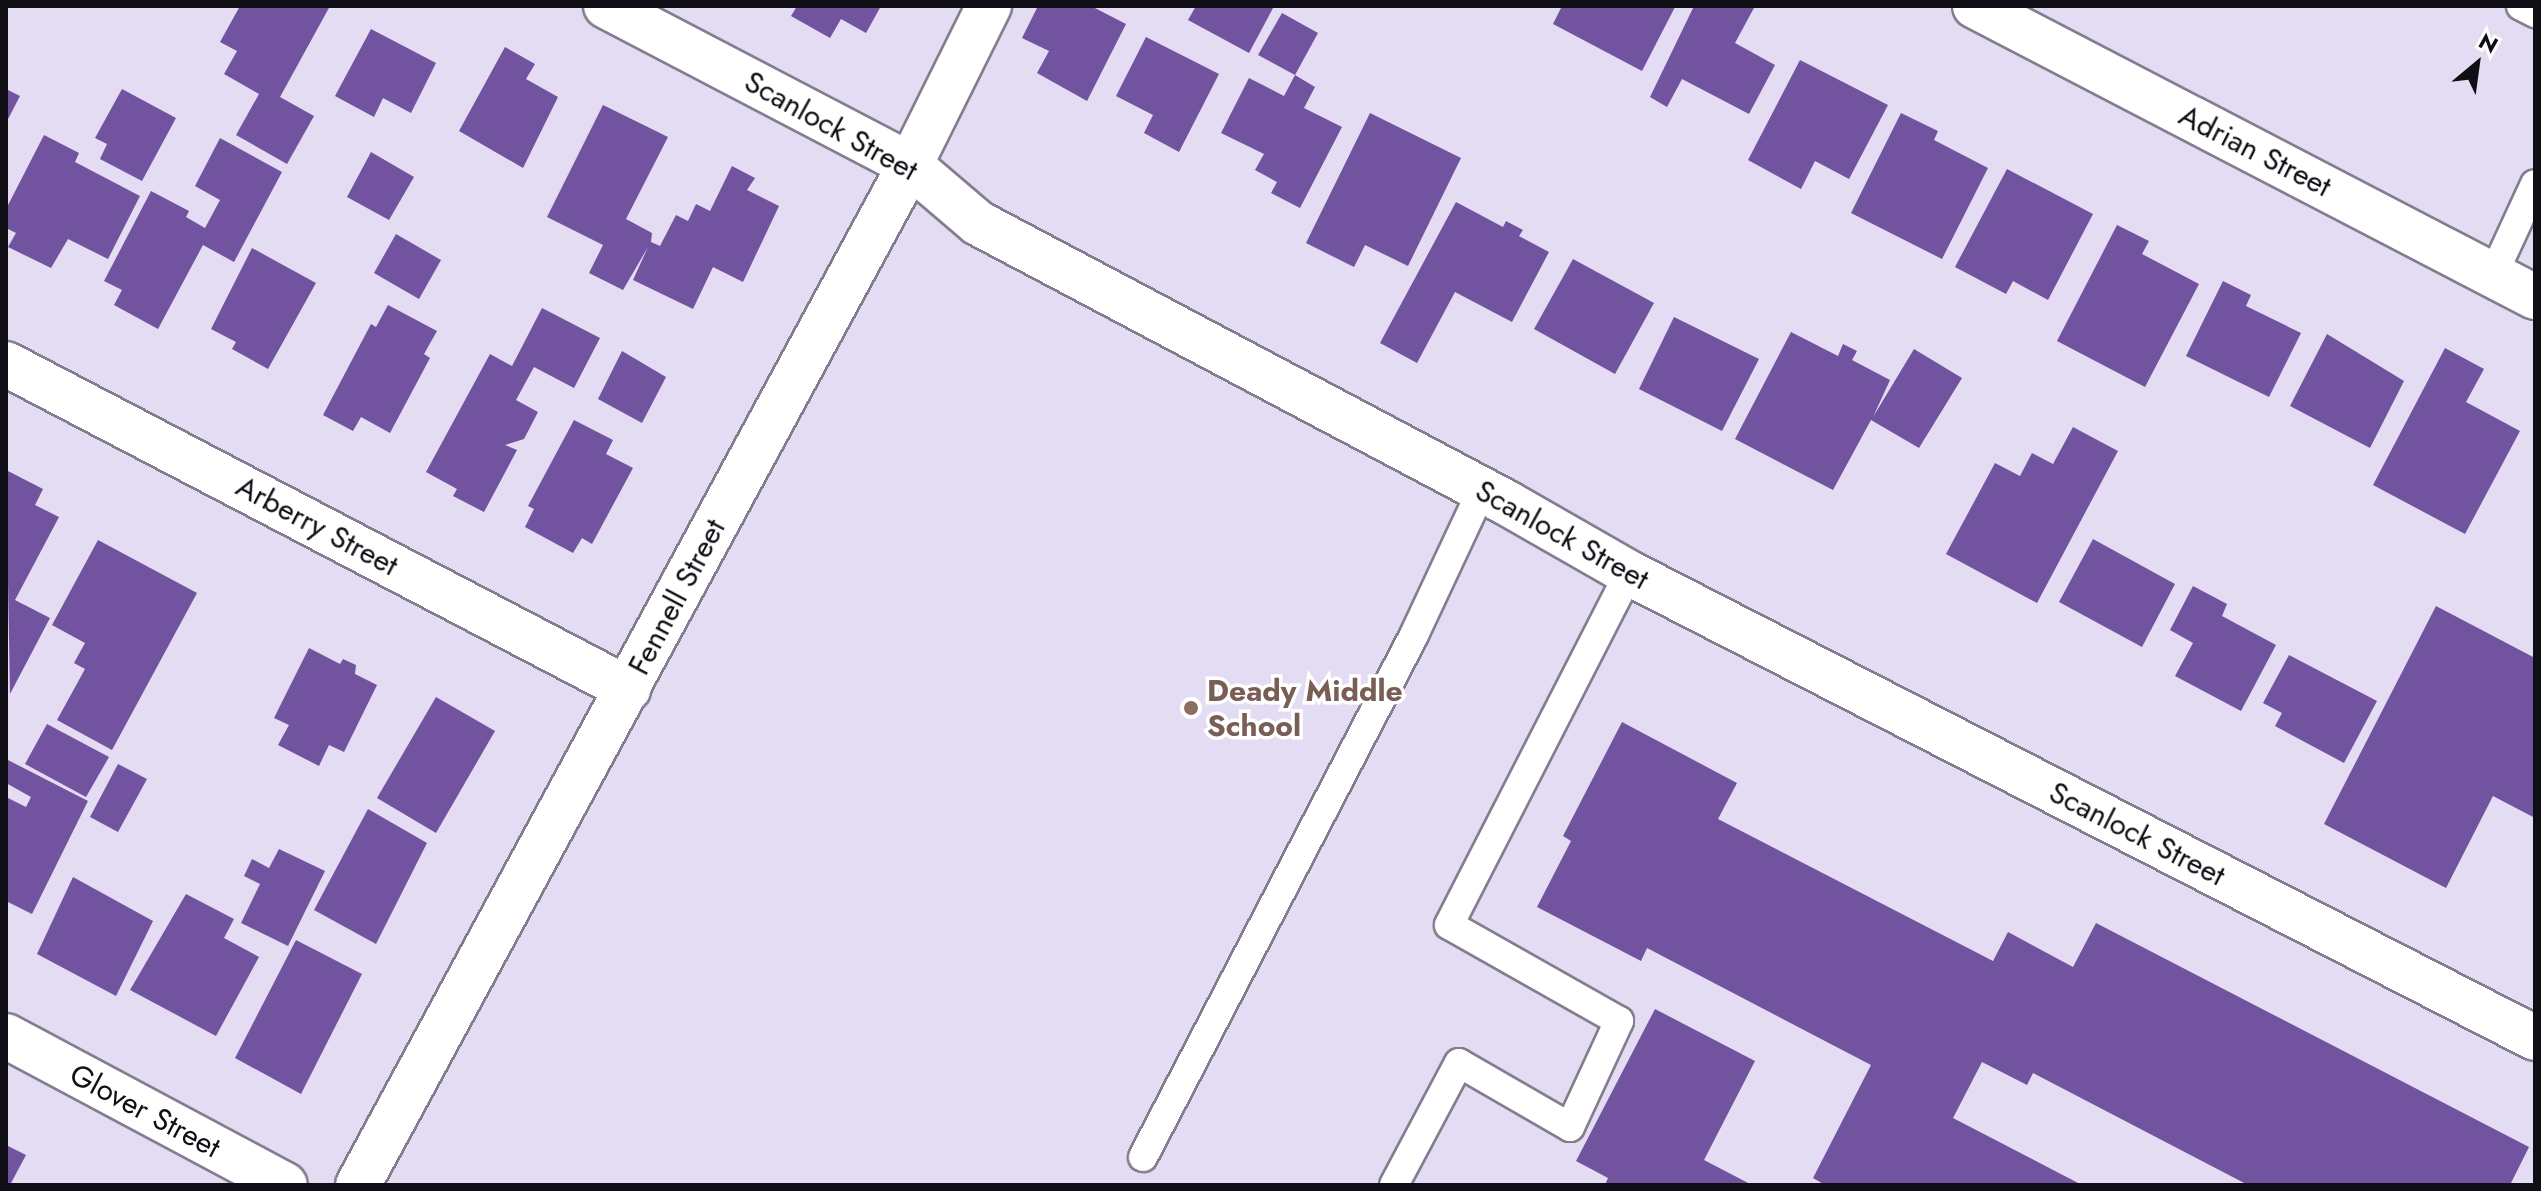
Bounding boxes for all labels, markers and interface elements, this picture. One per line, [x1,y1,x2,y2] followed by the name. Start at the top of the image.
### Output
[2437,24,2517,104] north arrow
[2473,25,2504,61] text: N
[738,64,924,188] street label: Scanlock Street
[2173,97,2337,205] street label: Adrian Street
[230,468,404,584] street label: Arberry Street
[1469,473,1655,597] street label: Scanlock Street
[621,513,733,681] street label: Fennell Street
[1207,673,1403,744] place label: Deady Middle School
[1182,699,1200,717] marker: Deady Middle School
[2043,774,2231,894] street label: Scanlock Street
[64,1056,226,1166] street label: Glover Street

